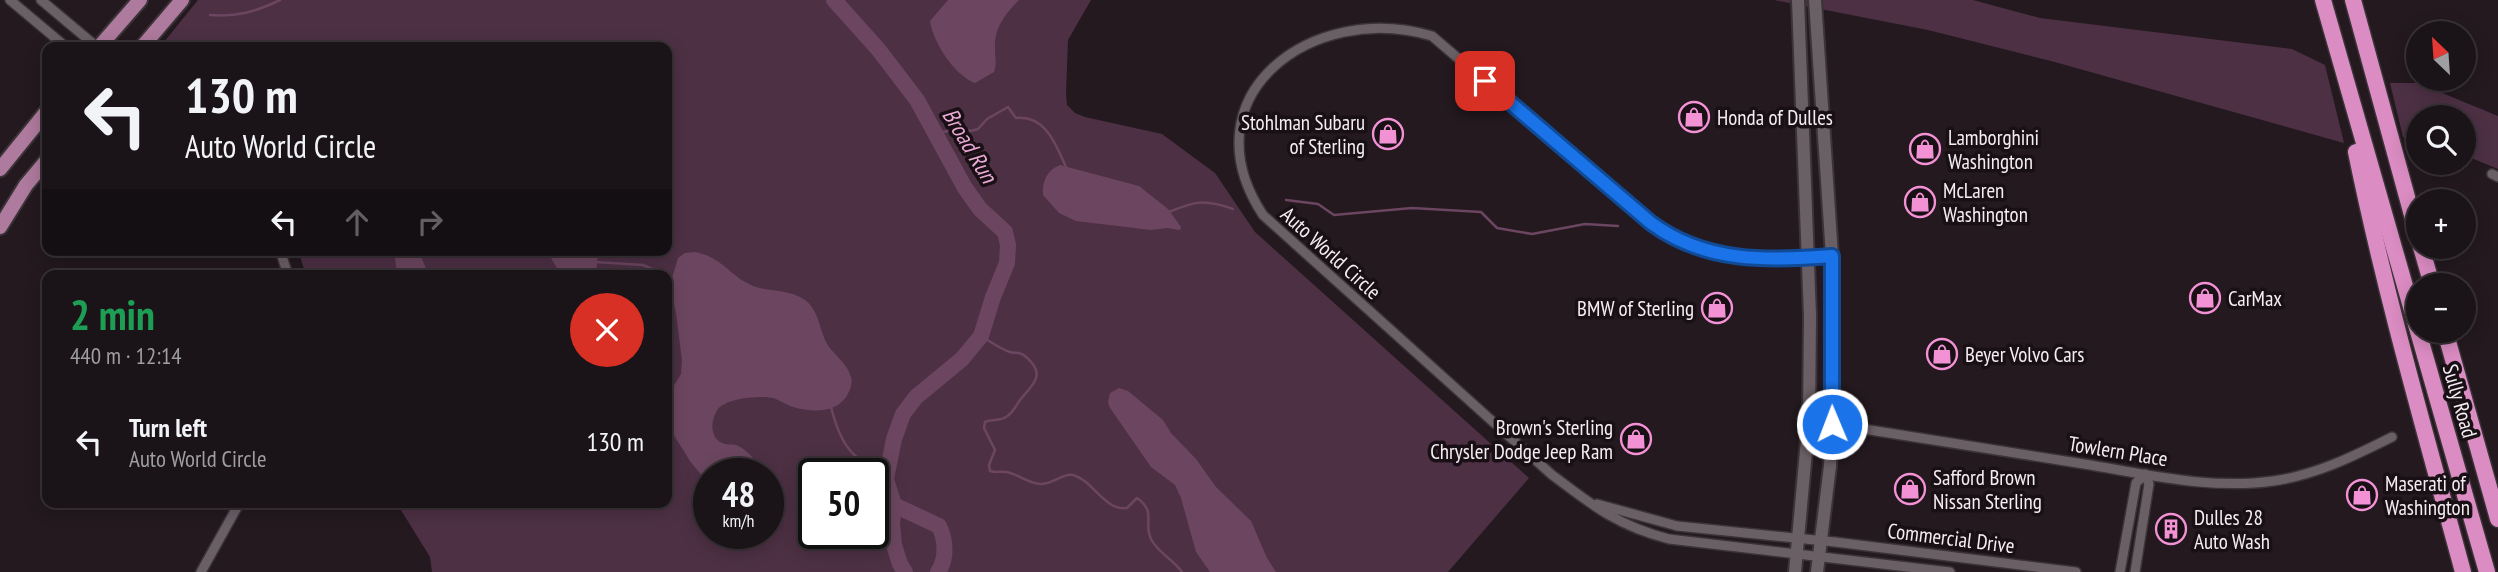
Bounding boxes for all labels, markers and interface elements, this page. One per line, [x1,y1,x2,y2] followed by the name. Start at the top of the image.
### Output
[2406,21,2476,91] north arrow
[2406,21,2476,343] map controls
[1455,51,1515,111] pin
[1466,62,1504,100] icon: arrive
[185,63,298,127] text: 130 m
[70,70,161,161] icon: left
[1677,100,1711,134] shop icon: Honda of Dulles
[936,102,1005,189] water label: Broad Run
[1717,104,1833,131] place label: Honda of Dulles
[2406,105,2476,175] button: search
[1241,109,1365,160] place label: Stohlman Subaru of Sterling
[1371,117,1405,151] shop icon: Stohlman Subaru of Sterling
[1948,124,2039,175] place label: Lamborghini Washington
[185,125,376,167] text: Auto World Circle
[1908,132,1942,166] shop icon: Lamborghini Washington
[1943,177,2028,228] place label: McLaren Washington
[1903,185,1937,219] shop icon: McLaren Washington
[2406,189,2476,259] button: +
[1275,201,1387,305] street label: Auto World Circle
[265,203,303,241] icon: left
[338,203,376,241] icon: ahead
[411,203,449,241] icon: right
[2406,273,2476,343] button: −
[2188,281,2222,315] shop icon: CarMax
[2228,285,2282,312] place label: CarMax
[70,287,155,342] text: 2 min
[1700,291,1734,325] shop icon: BMW of Sterling
[570,293,644,367] button: close
[1577,295,1694,322] place label: BMW of Sterling
[1925,337,1959,371] shop icon: Beyer Volvo Cars
[70,341,182,370] text: 440 m · 12:14
[1965,341,2084,368] place label: Beyer Volvo Cars
[2437,361,2483,441] street label: Sully Road
[1795,387,1869,461] position arrow
[129,411,207,444] text: Turn left
[1430,414,1613,465] place label: Brown's Sterling Chrysler Dodge Jeep Ram
[1619,422,1653,456] shop icon: Brown's Sterling Chrysler Dodge Jeep Ram
[70,423,108,461] icon: left
[586,425,644,458] text: 130 m
[2066,430,2170,472] street label: Towlern Place
[129,444,266,473] text: Auto World Circle
[798,458,889,549] speed limit sign: 50
[1933,464,2042,515] place label: Safford Brown Nissan Sterling
[2385,470,2470,521] place label: Maserati of Washington
[722,471,755,517] text: 48
[1893,472,1927,506] shop icon: Safford Brown Nissan Sterling
[2345,478,2379,512] shop icon: Maserati of Washington
[2194,504,2270,555] place label: Dulles 28 Auto Wash
[723,509,754,532] text: km/h
[2154,512,2188,546] building icon: Dulles 28 Auto Wash
[1886,517,2016,559] street label: Commercial Drive

